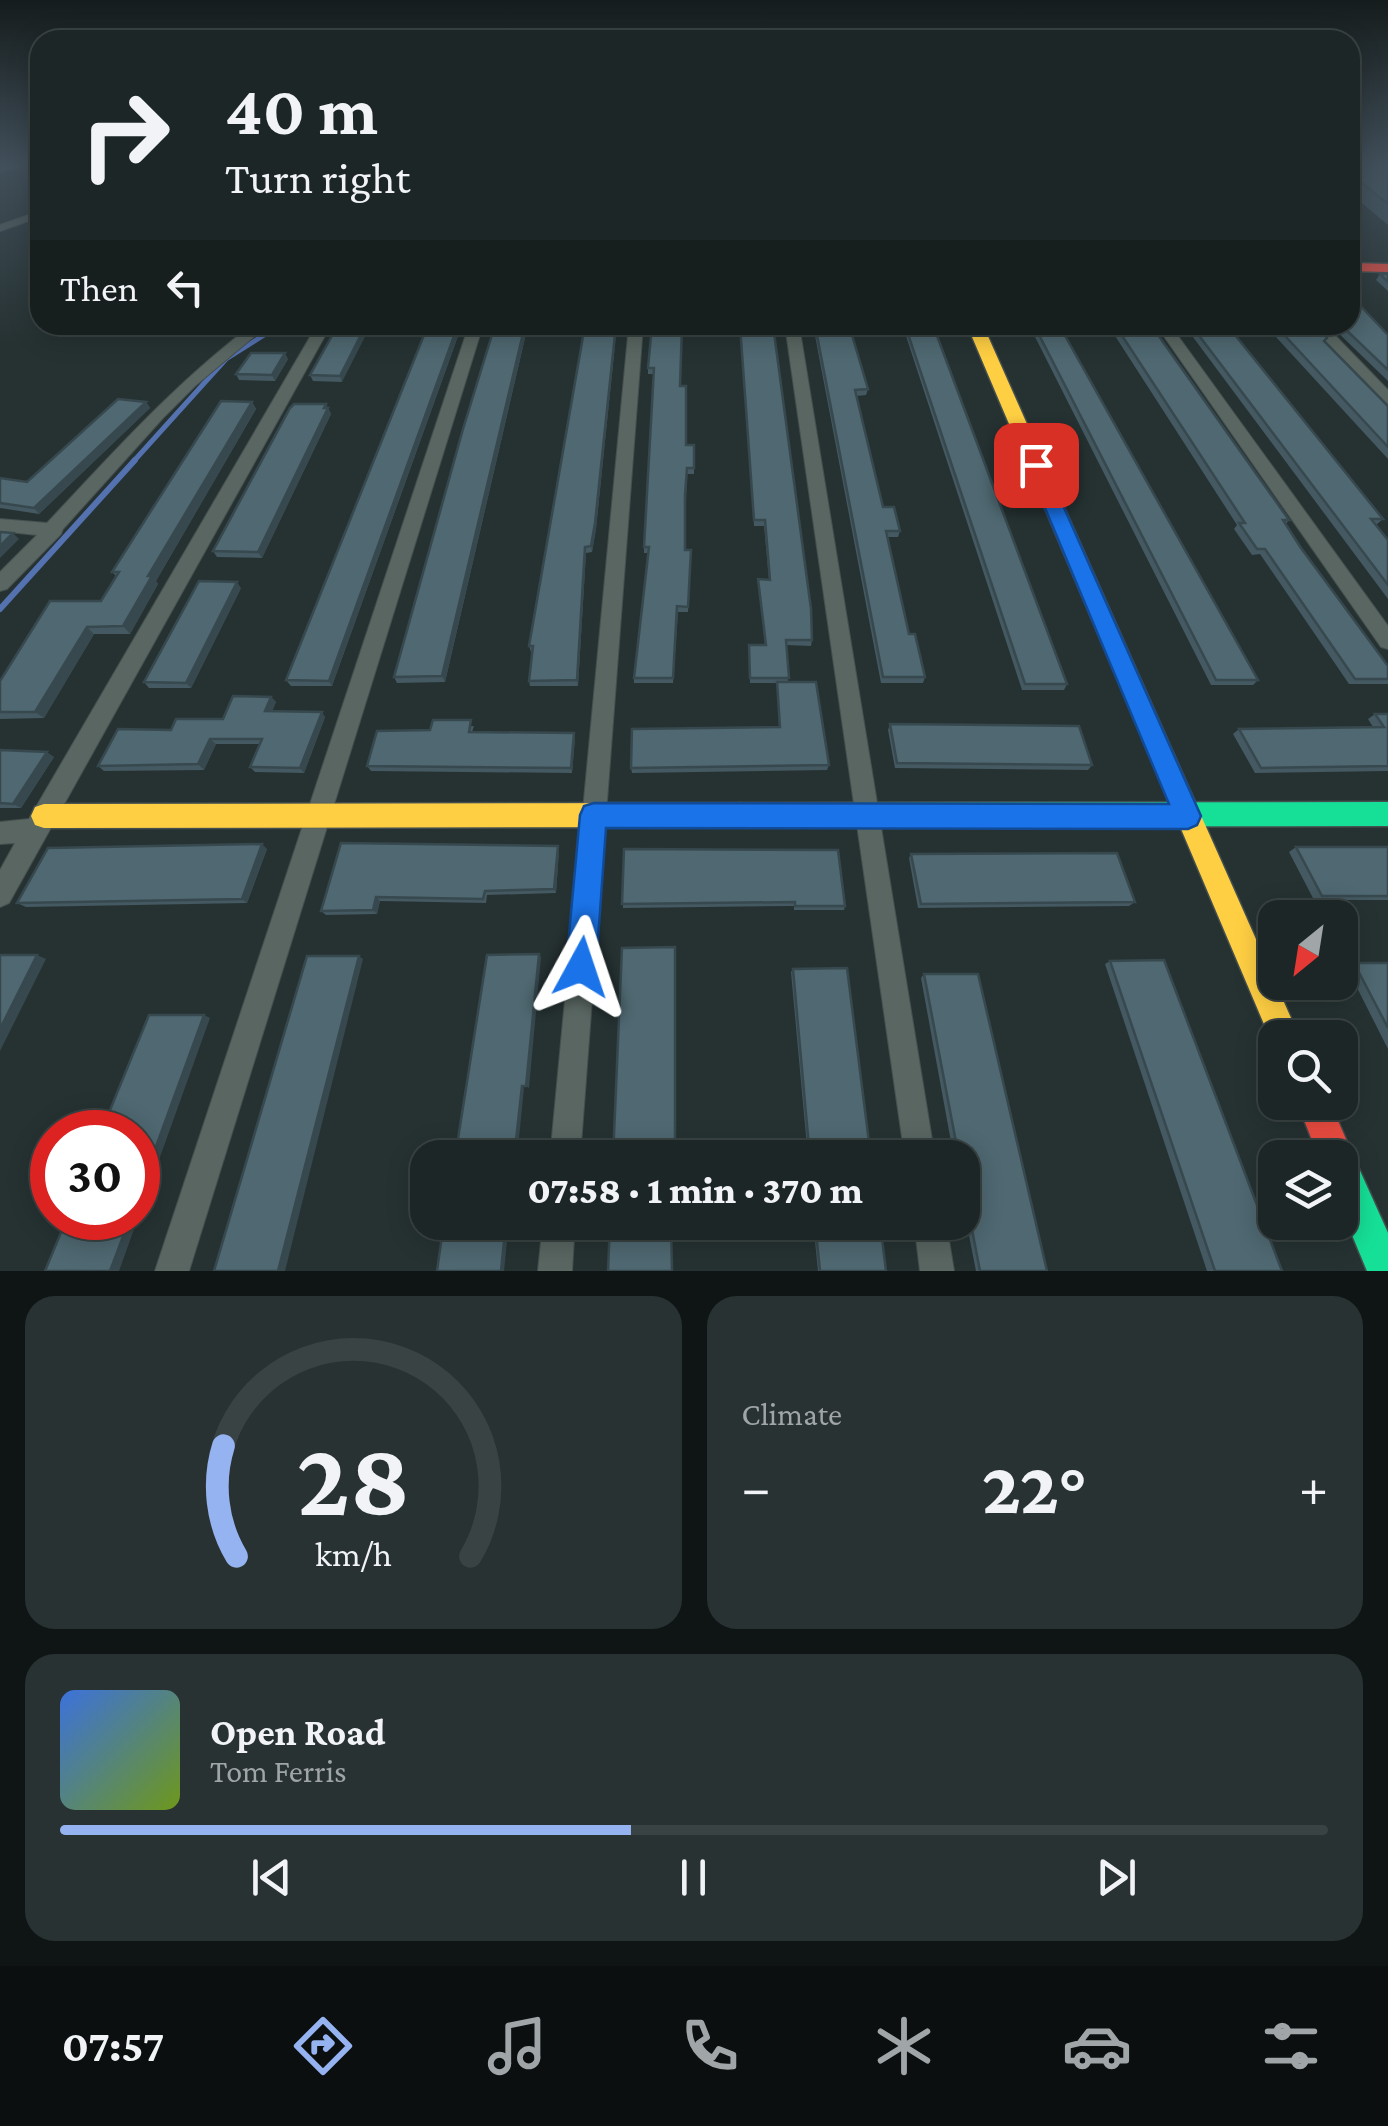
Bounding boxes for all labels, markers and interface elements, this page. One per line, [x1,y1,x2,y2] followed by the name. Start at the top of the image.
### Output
[60,70,190,200] icon: right
[225,71,378,149] text: 40 m
[225,153,410,203] text: Turn right
[158,260,213,315] icon: left
[60,267,138,309] text: Then
[994,423,1079,508] pin
[1009,438,1064,493] icon: arrive
[1258,900,1358,1000] north arrow
[1258,900,1358,1240] map controls
[529,915,633,1019] position arrow
[1258,1020,1358,1120] button: search
[30,1110,160,1240] speed limit sign: 30
[1258,1140,1358,1240] button: layers
[527,1169,863,1211] text: 07:58 · 1 min · 370 m
[742,1396,842,1432] text: Climate
[296,1421,410,1536] text: 28
[982,1446,1088,1529] text: 22°
[742,1457,771,1518] text: −
[1299,1457,1328,1518] text: +
[315,1534,392,1574] text: km/h
[210,1711,386,1753] text: Open Road
[210,1753,347,1789] text: Tom Ferris
[244,1850,299,1905] icon: previous
[666,1850,721,1905] icon: pause
[1089,1850,1144,1905] icon: next
[288,2011,358,2081] icon: directions
[482,2011,552,2081] icon: music
[675,2011,745,2081] icon: phone
[869,2011,939,2081] icon: climate
[1062,2011,1132,2081] icon: car
[1256,2011,1326,2081] icon: filters
[62,2021,164,2071] text: 07:57

